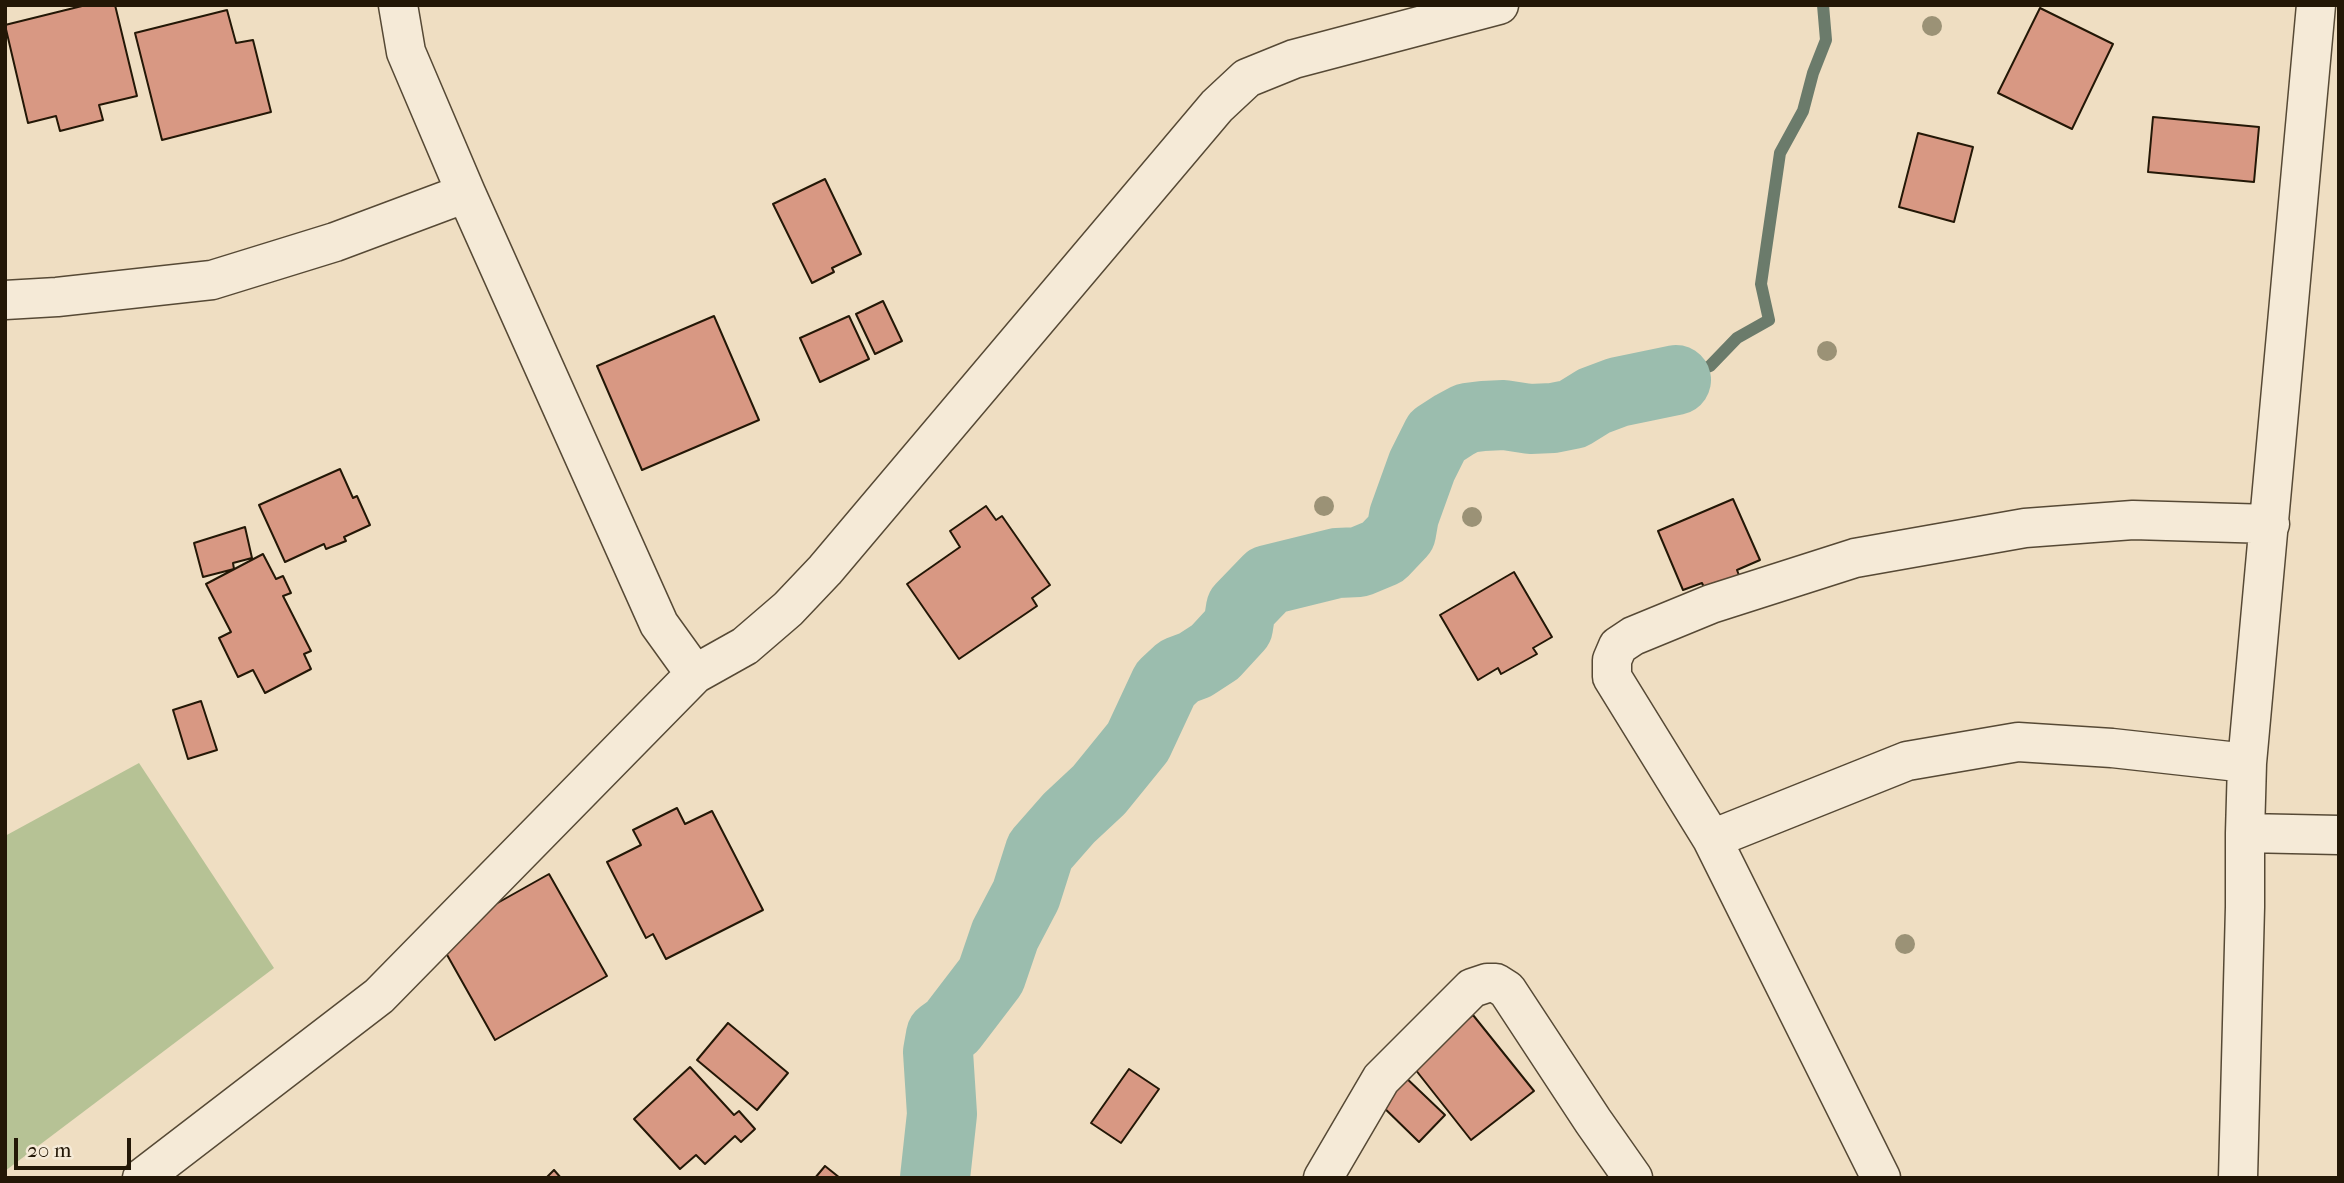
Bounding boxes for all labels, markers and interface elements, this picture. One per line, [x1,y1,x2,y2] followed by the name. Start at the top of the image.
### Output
[18,1124,135,1168] scale bar
[27,1138,71,1162] text: 20 m

